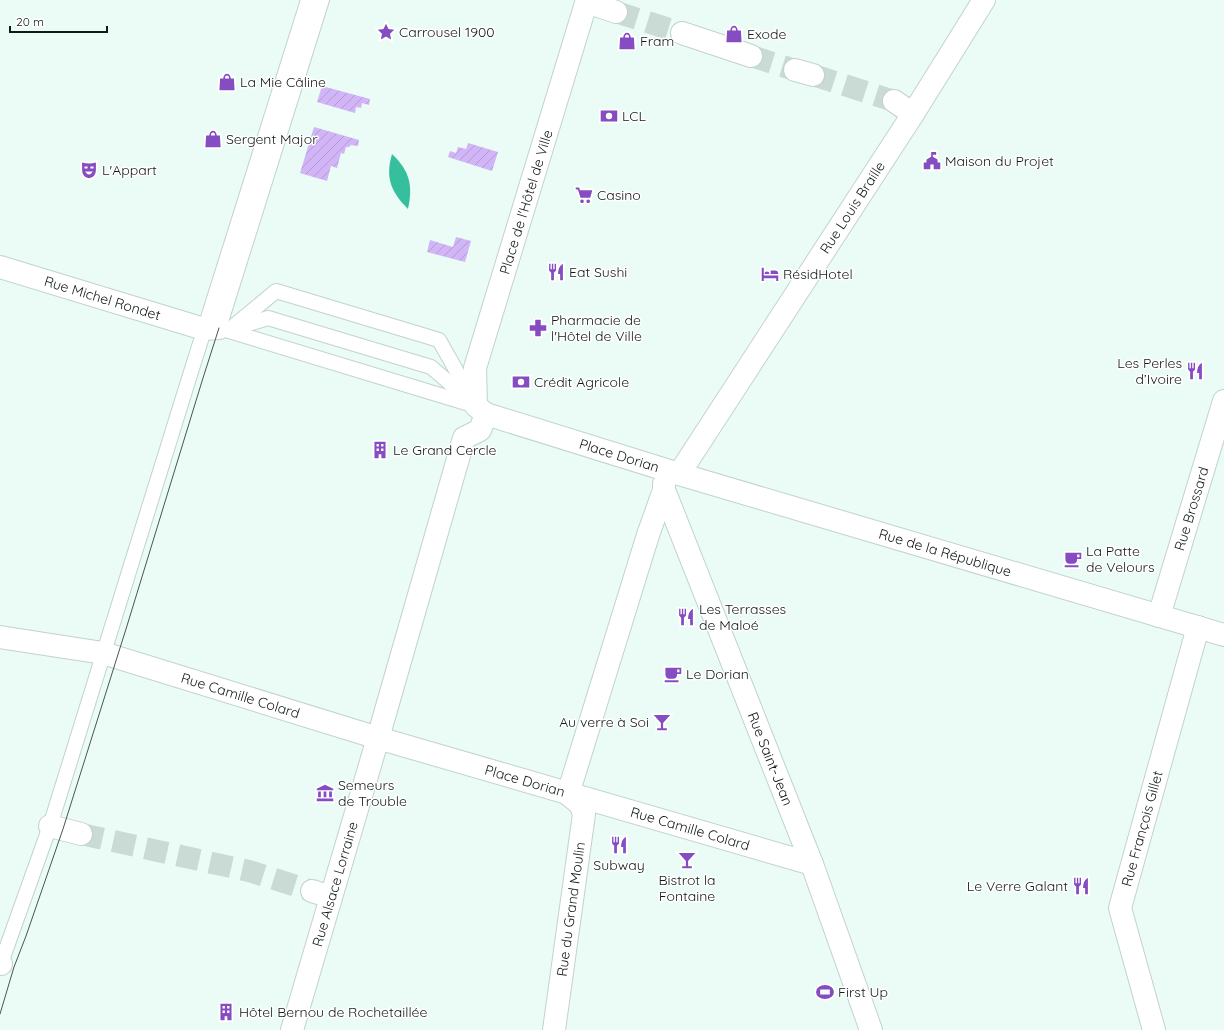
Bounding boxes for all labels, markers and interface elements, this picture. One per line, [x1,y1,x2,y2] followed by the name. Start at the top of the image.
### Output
[10,8,107,34] scale bar
[16,14,44,29] text: 20 m
[376,22,396,42] place icon: Carrousel 1900
[399,23,495,41] place label: Carrousel 1900
[724,24,744,44] shop icon: Exode
[747,25,787,43] place label: Exode
[617,31,637,51] shop icon: Fram
[640,32,674,50] place label: Fram
[217,72,237,92] shop icon: La Mie Câline
[240,73,326,91] place label: La Mie Câline
[599,106,619,126] bank icon: LCL
[622,107,646,125] place label: LCL
[495,128,557,276] street label: Place de l'Hôtel de Ville
[203,129,223,149] shop icon: Sergent Major
[226,130,318,148] place label: Sergent Major
[922,151,942,171] public building icon: Maison du Projet
[945,152,1054,170] place label: Maison du Projet
[816,158,889,257] street label: Rue Louis Braille
[79,160,99,180] theatre icon: L'Appart
[102,161,157,179] place label: L'Appart
[574,185,594,205] supermarket icon: Casino
[597,186,641,204] place label: Casino
[546,262,566,282] restaurant icon: Eat Sushi
[569,263,627,281] place label: Eat Sushi
[760,264,780,284] hotel icon: RésidHotel
[783,265,853,283] place label: RésidHotel
[42,272,163,324] street label: Rue Michel Rondet
[551,311,642,345] place label: Pharmacie de l'Hôtel de Ville
[528,318,548,338] pharmacy icon: Pharmacie de l'Hôtel de Ville
[1117,354,1182,388] place label: Les Perles d’Ivoire
[1185,361,1205,381] restaurant icon: Les Perles d’Ivoire
[511,372,531,392] bank icon: Crédit Agricole
[534,373,629,391] place label: Crédit Agricole
[577,435,661,476] street label: Place Dorian
[370,440,390,460] building icon: Le Grand Cercle
[393,441,496,459] place label: Le Grand Cercle
[1170,465,1213,553] street label: Rue Brossard
[877,524,1014,581] street label: Rue de la République
[1086,542,1155,576] place label: La Patte de Velours
[1063,549,1083,569] cafe icon: La Patte de Velours
[699,600,786,634] place label: Les Terrasses de Maloé
[676,607,696,627] restaurant icon: Les Terrasses de Maloé
[663,664,683,684] cafe icon: Le Dorian
[686,665,749,683] place label: Le Dorian
[179,669,302,722] street label: Rue Camille Colard
[744,709,797,808] street label: Rue Saint-Jean
[652,712,672,732] bar icon: Au verre à Soi
[559,713,649,731] place label: Au verre à Soi
[483,760,567,801] street label: Place Dorian
[1117,768,1167,889] street label: Rue François Gillet
[338,776,407,810] place label: Semeurs de Trouble
[315,783,335,803] museum icon: Semeurs de Trouble
[628,803,752,854] street label: Rue Camille Colard
[308,819,362,949] street label: Rue Alsace Lorraine
[609,835,629,855] restaurant icon: Subway
[553,841,589,978] street label: Rue du Grand Moulin
[677,850,697,870] bar icon: Bistrot la Fontaine
[593,856,645,874] place label: Subway
[658,871,716,905] place label: Bistrot la Fontaine
[1071,876,1091,896] restaurant icon: Le Verre Galant
[967,877,1068,895] place label: Le Verre Galant
[815,982,835,1002] sports icon: First Up
[838,983,888,1001] place label: First Up
[216,1002,236,1022] building icon: Hôtel Bernou de Rochetaillée
[239,1003,427,1021] place label: Hôtel Bernou de Rochetaillée

